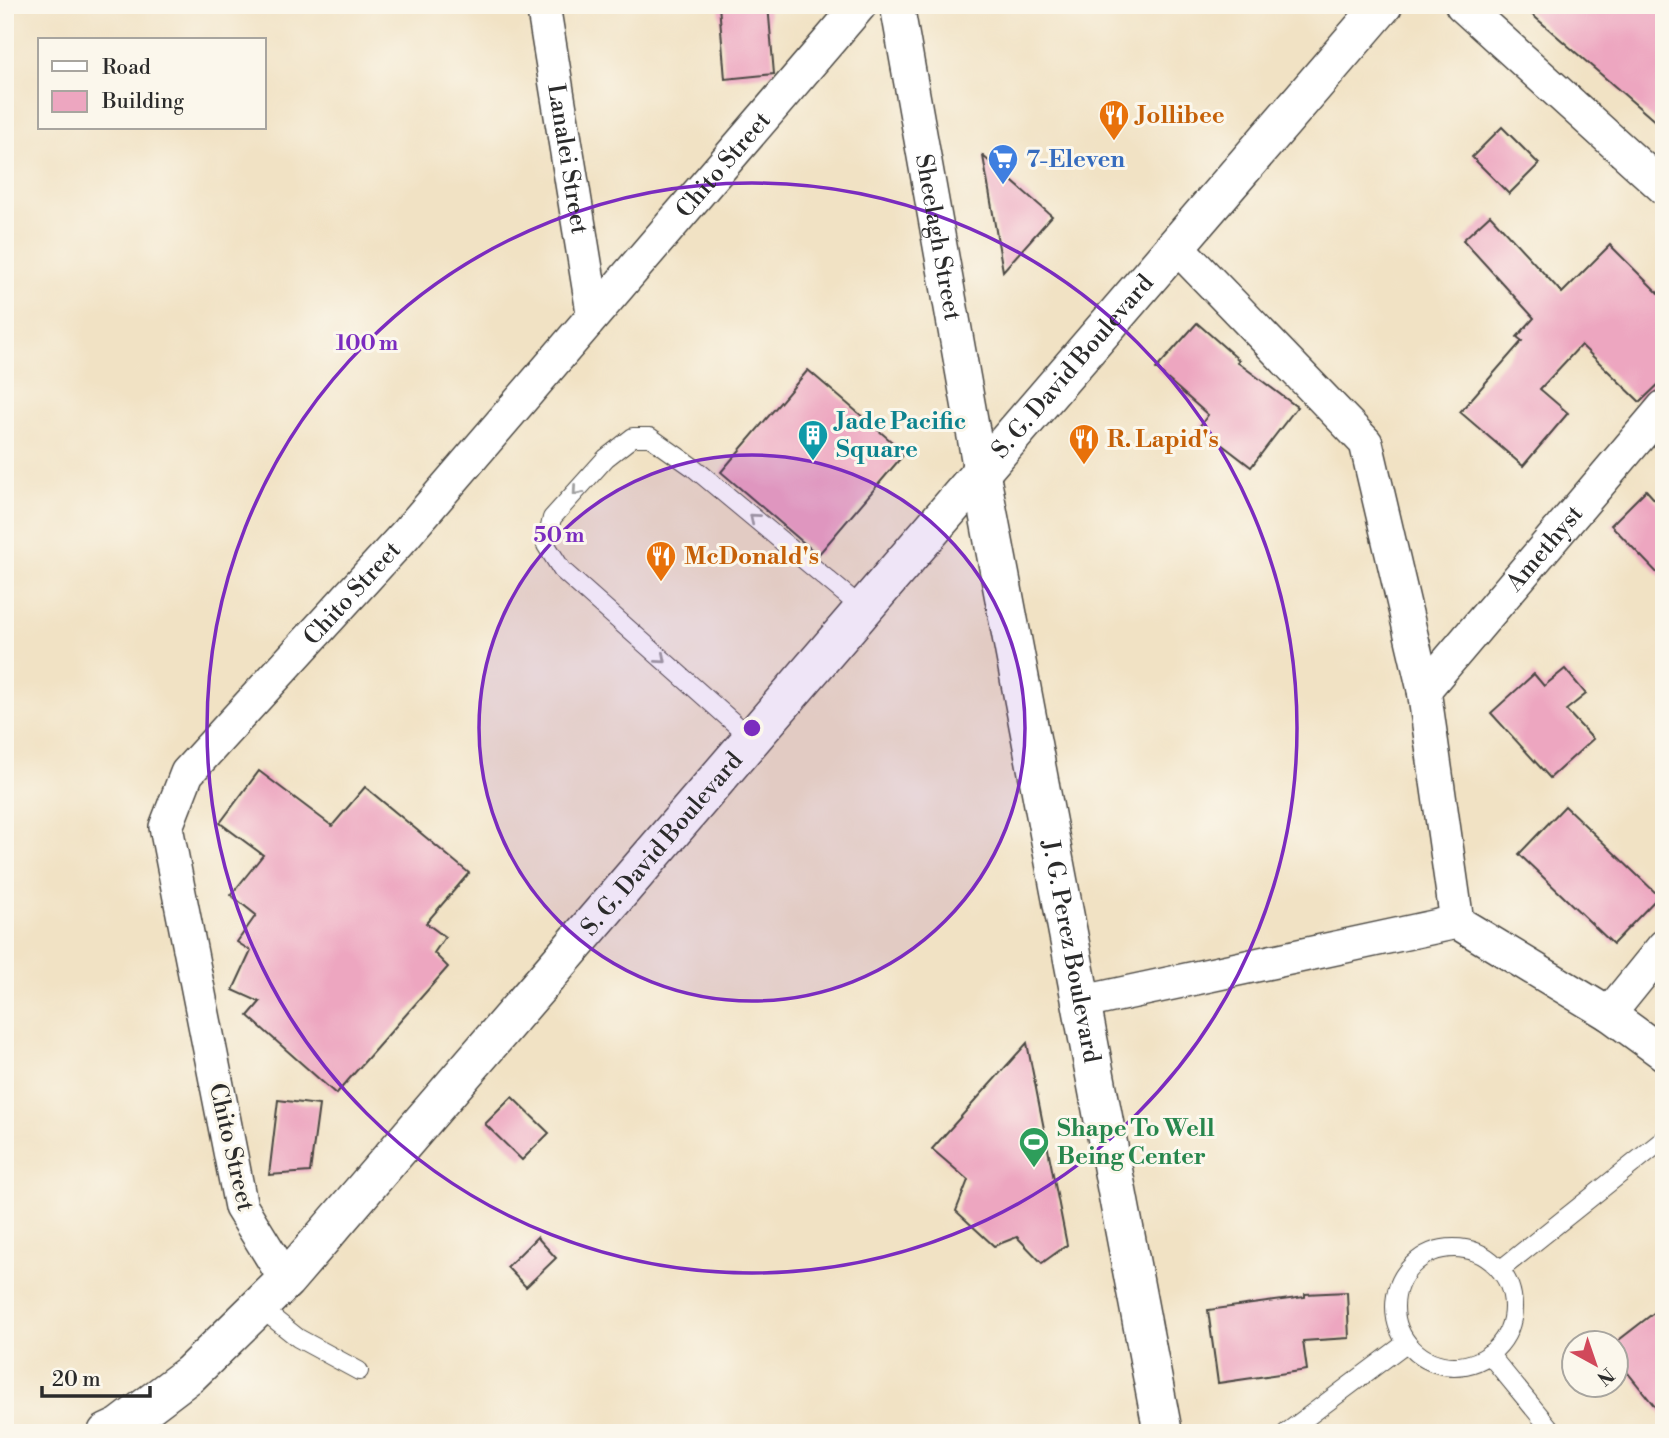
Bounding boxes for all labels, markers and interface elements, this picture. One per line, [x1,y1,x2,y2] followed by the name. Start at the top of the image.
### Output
[38,38,266,130] legend
[102,55,151,81] text: Road
[540,82,594,237] street label: Lanalei Street
[101,89,184,115] text: Building
[1097,98,1131,142] restaurant icon: Jollibee
[1134,101,1225,131] place label: Jollibee
[670,106,778,224] street label: Chito Street
[986,142,1020,186] supermarket icon: 7-Eleven
[1026,145,1125,175] place label: 7-Eleven
[908,152,967,324] street label: Sheelagh Street
[986,268,1161,465] street label: S. G. David Boulevard
[336,331,398,357] text: 100 m
[833,407,966,465] place label: Jade Pacific Square
[796,418,830,462] building icon: Jade Pacific Square
[1067,422,1101,466] restaurant icon: R. Lapid's
[1107,425,1219,455] place label: R. Lapid's
[573,482,585,495] one-way arrow
[1500,499,1590,599] street label: Amethyst
[750,514,763,526] one-way arrow
[534,523,584,549] text: 50 m
[297,535,408,652] street label: Chito Street
[644,539,678,583] restaurant icon: McDonald's
[684,542,819,572] place label: McDonald's
[653,651,666,663] one-way arrow
[740,716,764,740] centre of rings
[575,746,750,942] street label: S. G. David Boulevard
[1034,837,1106,1066] street label: J. G. Perez Boulevard
[202,1080,260,1215] street label: Chito Street
[1057,1114,1215,1172] place label: Shape To Well Being Center
[1017,1125,1051,1169] sports icon: Shape To Well Being Center
[1560,1330,1630,1400] north arrow
[42,1354,150,1398] scale bar
[1592,1362,1619,1390] text: N
[52,1367,101,1393] text: 20 m

